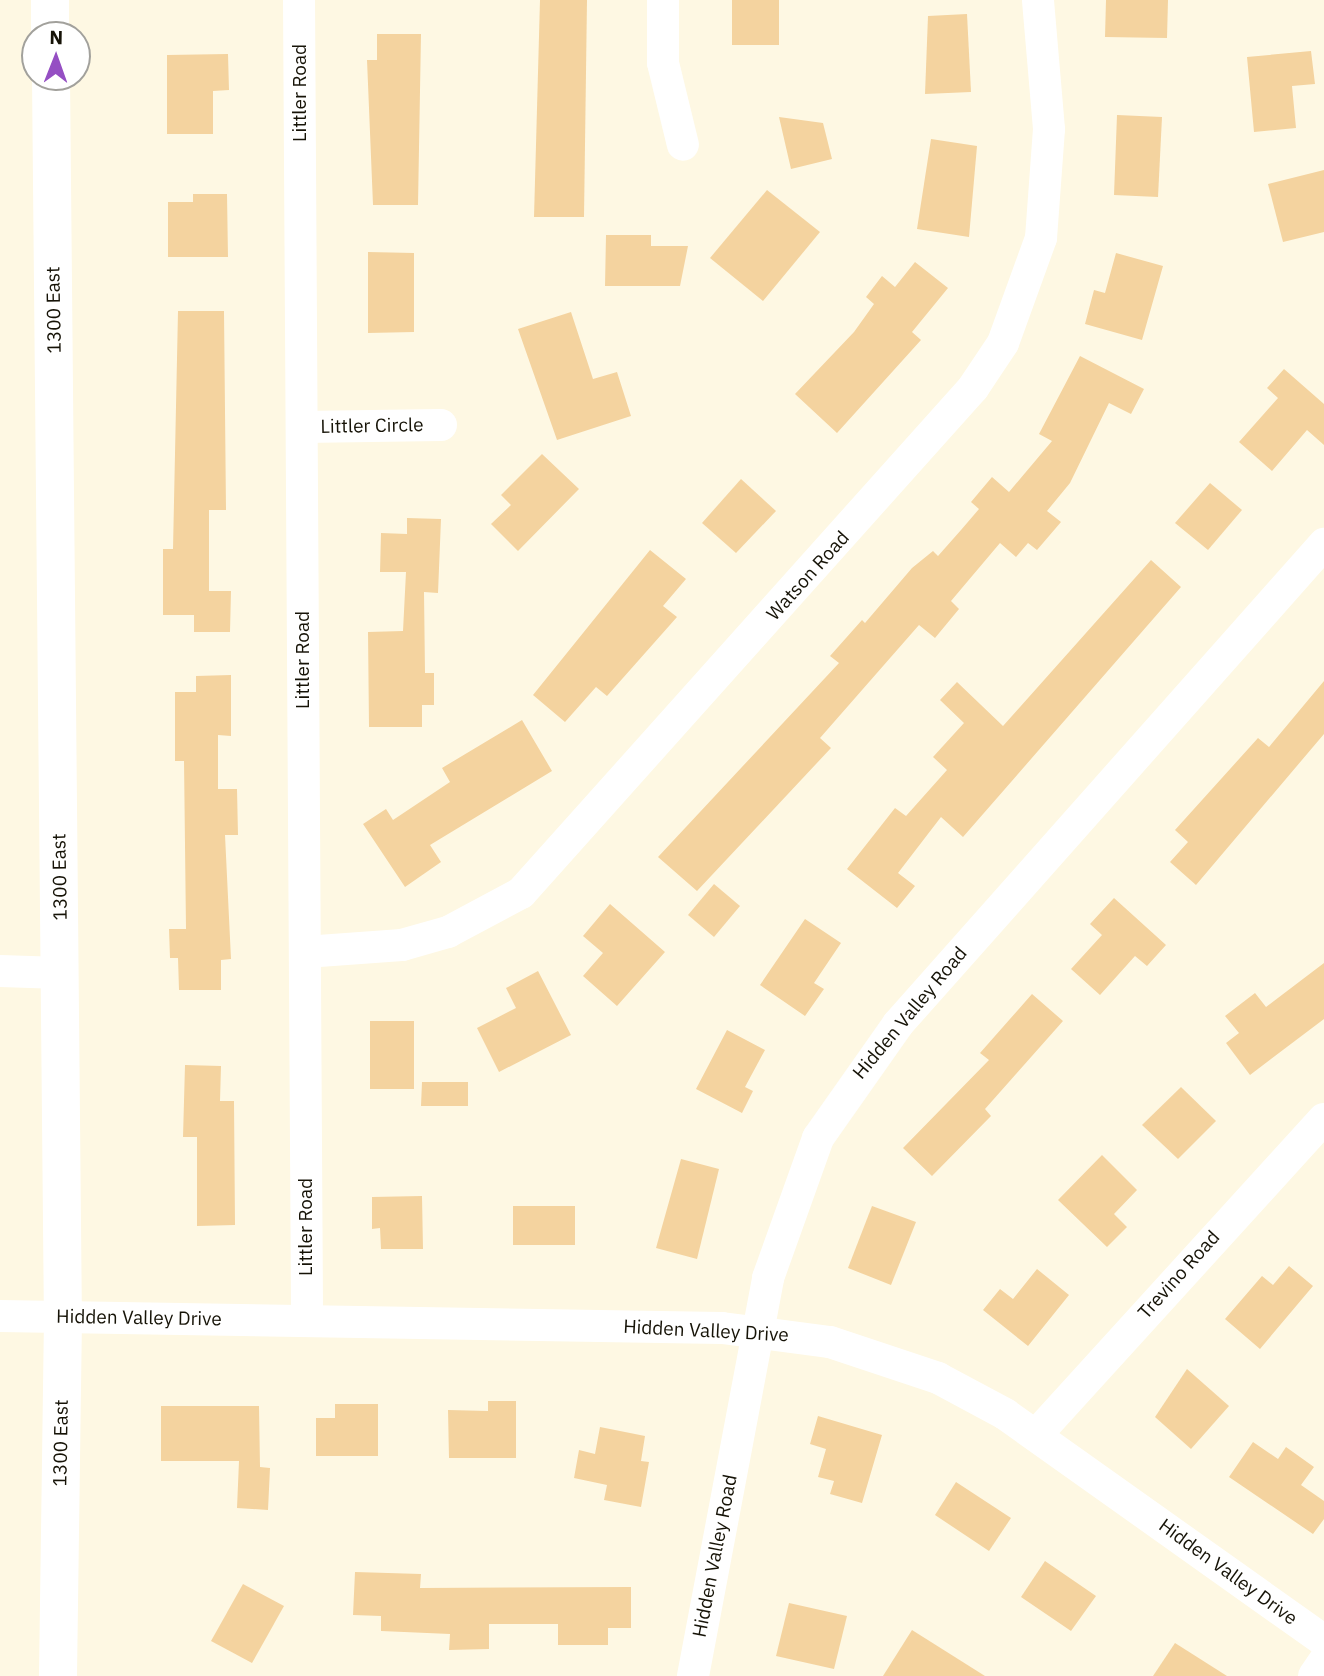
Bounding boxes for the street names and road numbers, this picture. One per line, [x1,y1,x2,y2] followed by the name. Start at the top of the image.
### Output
[289,44,311,142] street label: Littler Road
[42,266,66,354] street label: 1300 East
[320,414,424,438] street label: Littler Circle
[762,527,854,625] street label: Watson Road
[292,611,314,709] street label: Littler Road
[48,833,72,921] street label: 1300 East
[848,942,972,1084] street label: Hidden Valley Road
[295,1178,317,1276] street label: Littler Road
[1133,1226,1225,1324] street label: Trevino Road
[56,1305,222,1331] street label: Hidden Valley Drive
[623,1315,789,1347] street label: Hidden Valley Drive
[49,1399,73,1487] street label: 1300 East
[688,1473,742,1639] street label: Hidden Valley Road
[1154,1514,1302,1630] street label: Hidden Valley Drive

